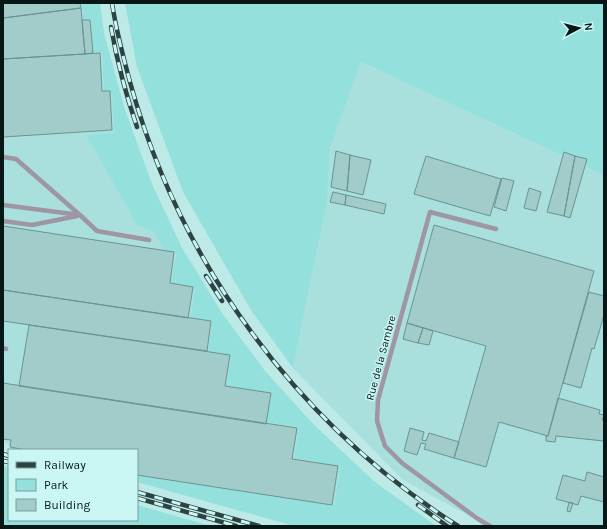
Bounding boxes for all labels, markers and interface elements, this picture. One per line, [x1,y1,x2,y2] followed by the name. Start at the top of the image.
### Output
[559,8,599,48] north arrow
[581,22,595,32] text: N
[363,314,399,402] street label: Rue de la Sambre
[8,449,138,521] legend
[44,458,86,472] text: Railway
[44,478,69,492] text: Park
[44,498,91,512] text: Building

